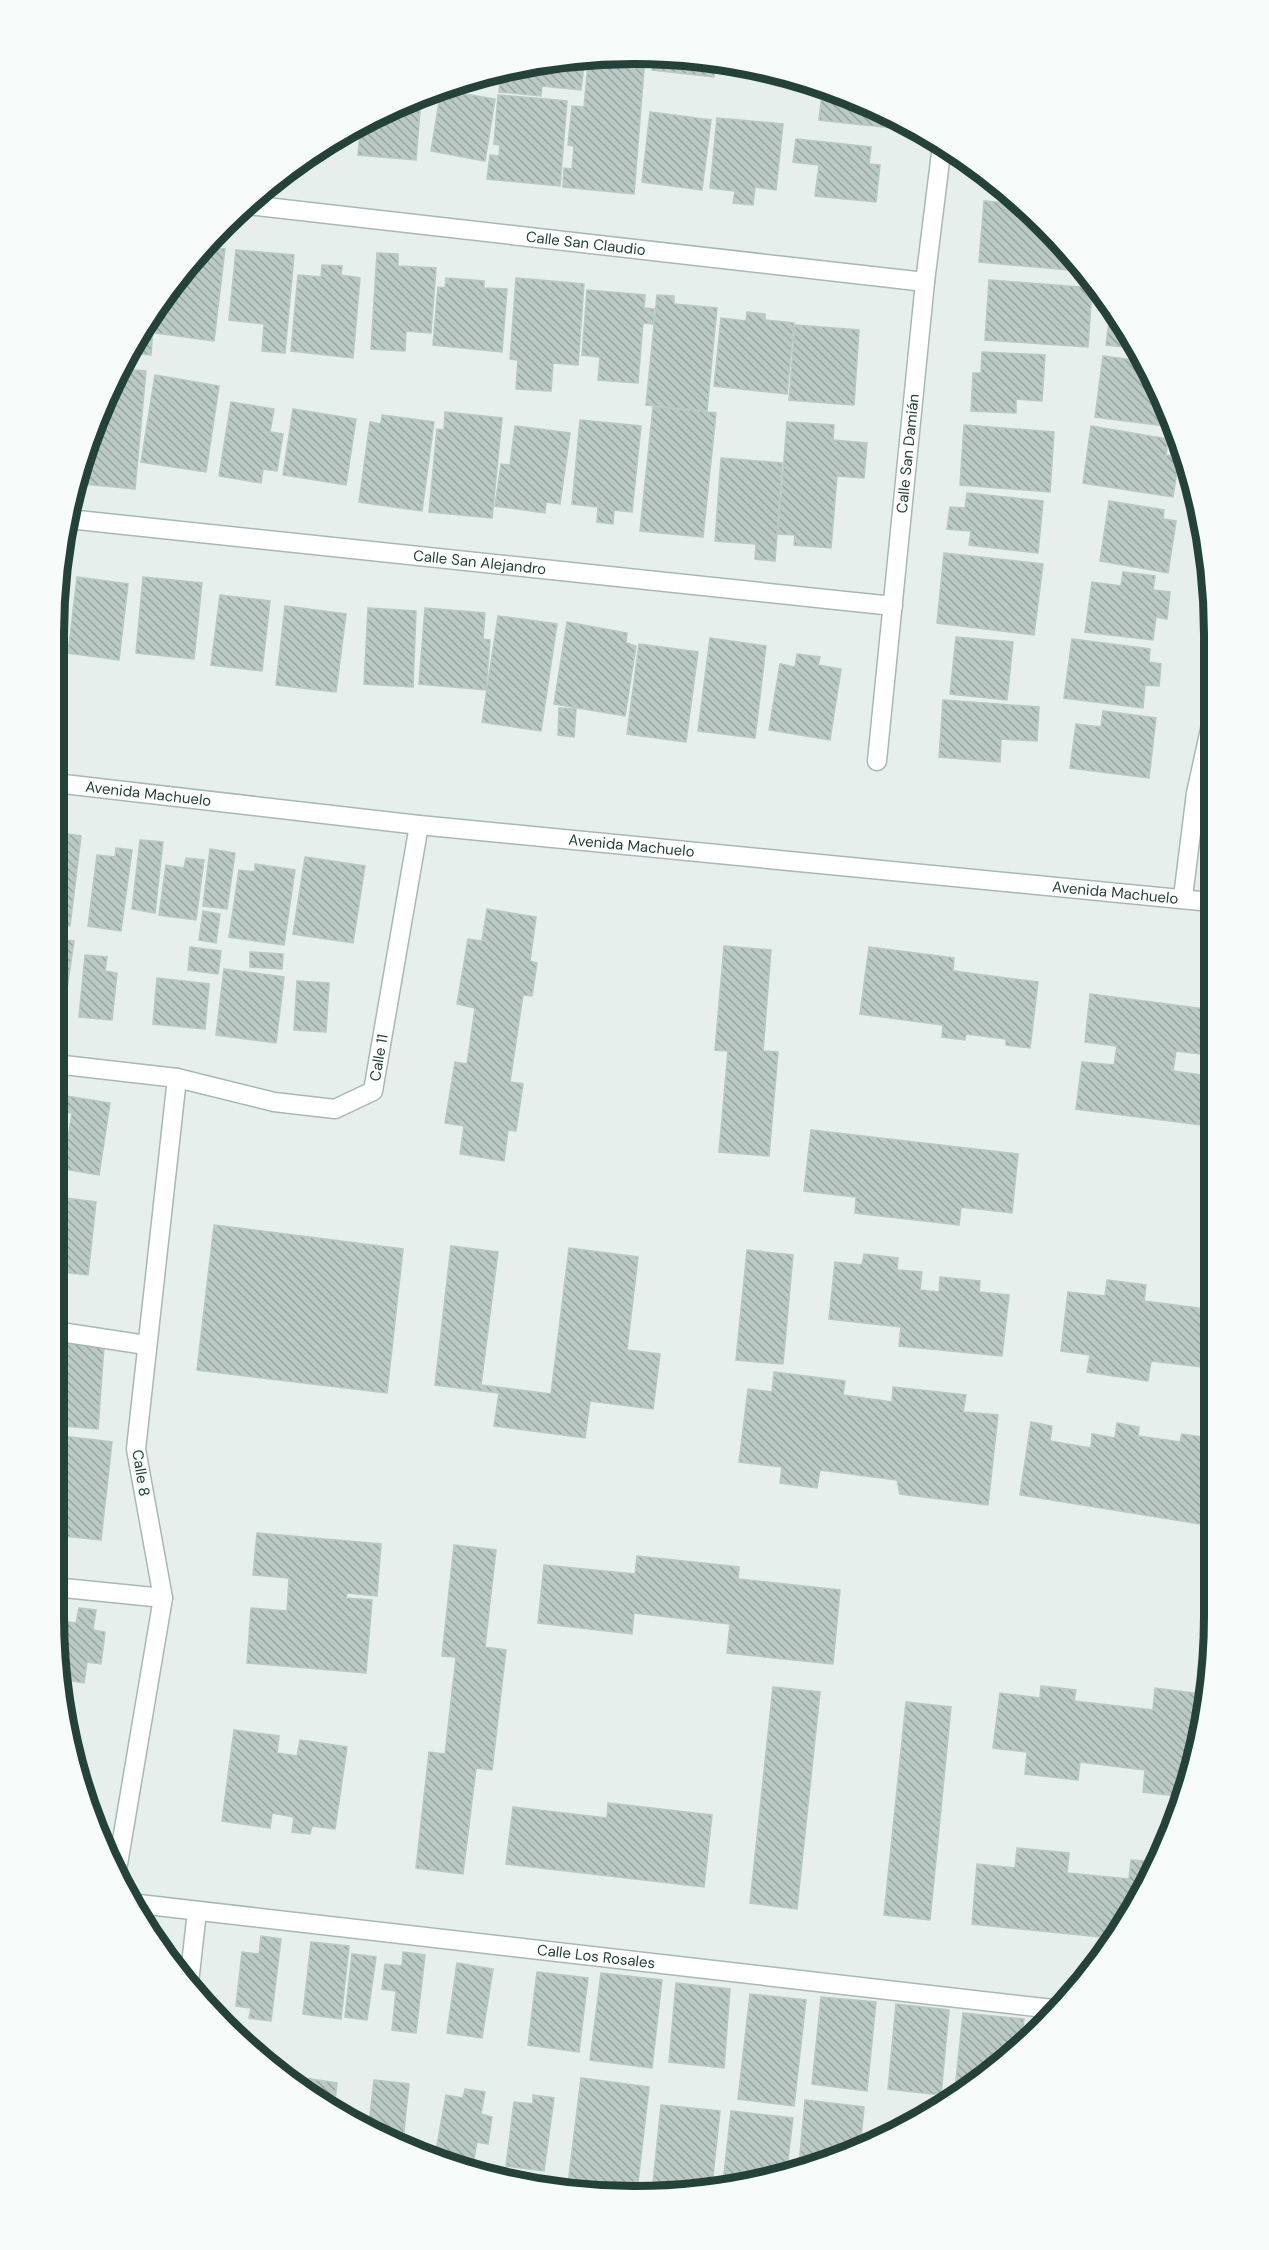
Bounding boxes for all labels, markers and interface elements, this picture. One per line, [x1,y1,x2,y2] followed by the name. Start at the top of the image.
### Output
[525,227,647,260] street label: Calle San Claudio
[892,393,924,514] street label: Calle San Damián
[412,545,547,579] street label: Calle San Alejandro
[84,777,212,811] street label: Avenida Machuelo
[568,830,696,862] street label: Avenida Machuelo
[1051,877,1179,909] street label: Avenida Machuelo
[365,1033,393,1083] street label: Calle 11
[127,1448,155,1498] street label: Calle 8
[536,1940,656,1973] street label: Calle Los Rosales

